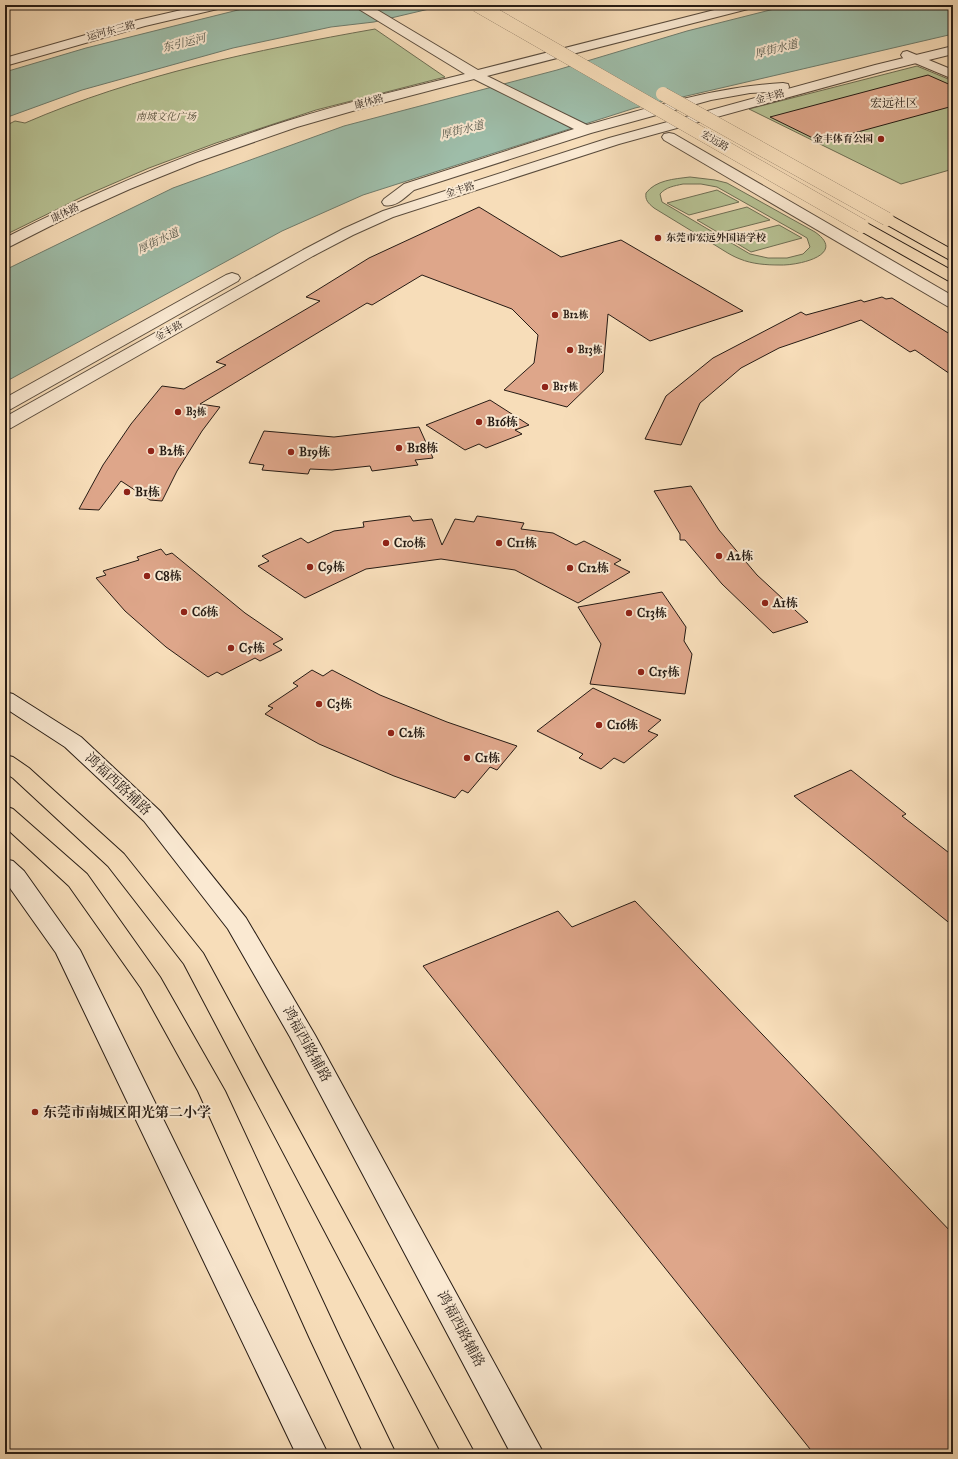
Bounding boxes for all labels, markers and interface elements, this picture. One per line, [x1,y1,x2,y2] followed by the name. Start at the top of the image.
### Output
[85,19,137,43] street label: 运河东三路
[161,31,209,55] water label: 东引运河
[753,37,801,61] water label: 厚街水道
[754,87,786,107] street label: 金丰路
[353,92,385,112] street label: 康体路
[870,96,918,110] district label: 宏远社区
[136,111,197,123] park label: 南城文化广场
[439,118,487,142] water label: 厚街水道
[699,128,731,154] street label: 宏远路
[813,133,873,145] place label: 金丰体育公园
[876,134,886,144] marker: 金丰体育公园
[444,180,476,200] street label: 金丰路
[49,201,81,225] street label: 康体路
[135,225,182,256] water label: 厚街水道
[666,232,766,244] place label: 东莞市宏远外国语学校
[653,233,663,243] marker: 东莞市宏远外国语学校
[563,309,589,321] place label: B12栋
[550,310,560,320] marker: B12栋
[153,318,185,344] street label: 金丰路
[578,344,603,357] place label: B13栋
[565,345,575,355] marker: B13栋
[553,381,578,393] place label: B15栋
[540,382,550,392] marker: B15栋
[186,406,207,419] place label: B3栋
[173,407,183,417] marker: B3栋
[487,415,518,429] place label: B16栋
[474,417,484,427] marker: B16栋
[407,441,438,455] place label: B18栋
[394,443,404,453] marker: B18栋
[159,444,185,458] place label: B2栋
[299,445,330,460] place label: B19栋
[146,446,156,456] marker: B2栋
[286,447,296,457] marker: B19栋
[135,485,160,499] place label: B1栋
[122,487,132,497] marker: B1栋
[394,536,426,550] place label: C10栋
[507,536,537,550] place label: C11栋
[381,538,391,548] marker: C10栋
[494,538,504,548] marker: C11栋
[726,549,753,563] place label: A2栋
[714,551,724,561] marker: A2栋
[318,560,345,575] place label: C9栋
[578,561,609,575] place label: C12栋
[305,562,315,572] marker: C9栋
[565,563,575,573] marker: C12栋
[155,569,182,583] place label: C8栋
[142,571,152,581] marker: C8栋
[772,596,798,610] place label: A1栋
[760,598,770,608] marker: A1栋
[192,605,218,619] place label: C6栋
[637,606,667,621] place label: C13栋
[179,607,189,617] marker: C6栋
[624,608,634,618] marker: C13栋
[239,641,265,655] place label: C5栋
[226,643,236,653] marker: C5栋
[649,665,679,679] place label: C15栋
[636,667,646,677] marker: C15栋
[327,697,352,712] place label: C3栋
[314,699,324,709] marker: C3栋
[607,718,638,732] place label: C16栋
[594,720,604,730] marker: C16栋
[399,726,425,740] place label: C2栋
[386,728,396,738] marker: C2栋
[81,749,155,819] street label: 鸿福西路辅路
[475,751,500,765] place label: C1栋
[462,753,472,763] marker: C1栋
[279,1003,335,1085] street label: 鸿福西路辅路
[43,1104,211,1121] place label: 东莞市南城区阳光第二小学
[30,1107,40,1117] marker: 东莞市南城区阳光第二小学
[434,1288,488,1370] street label: 鸿福西路辅路

